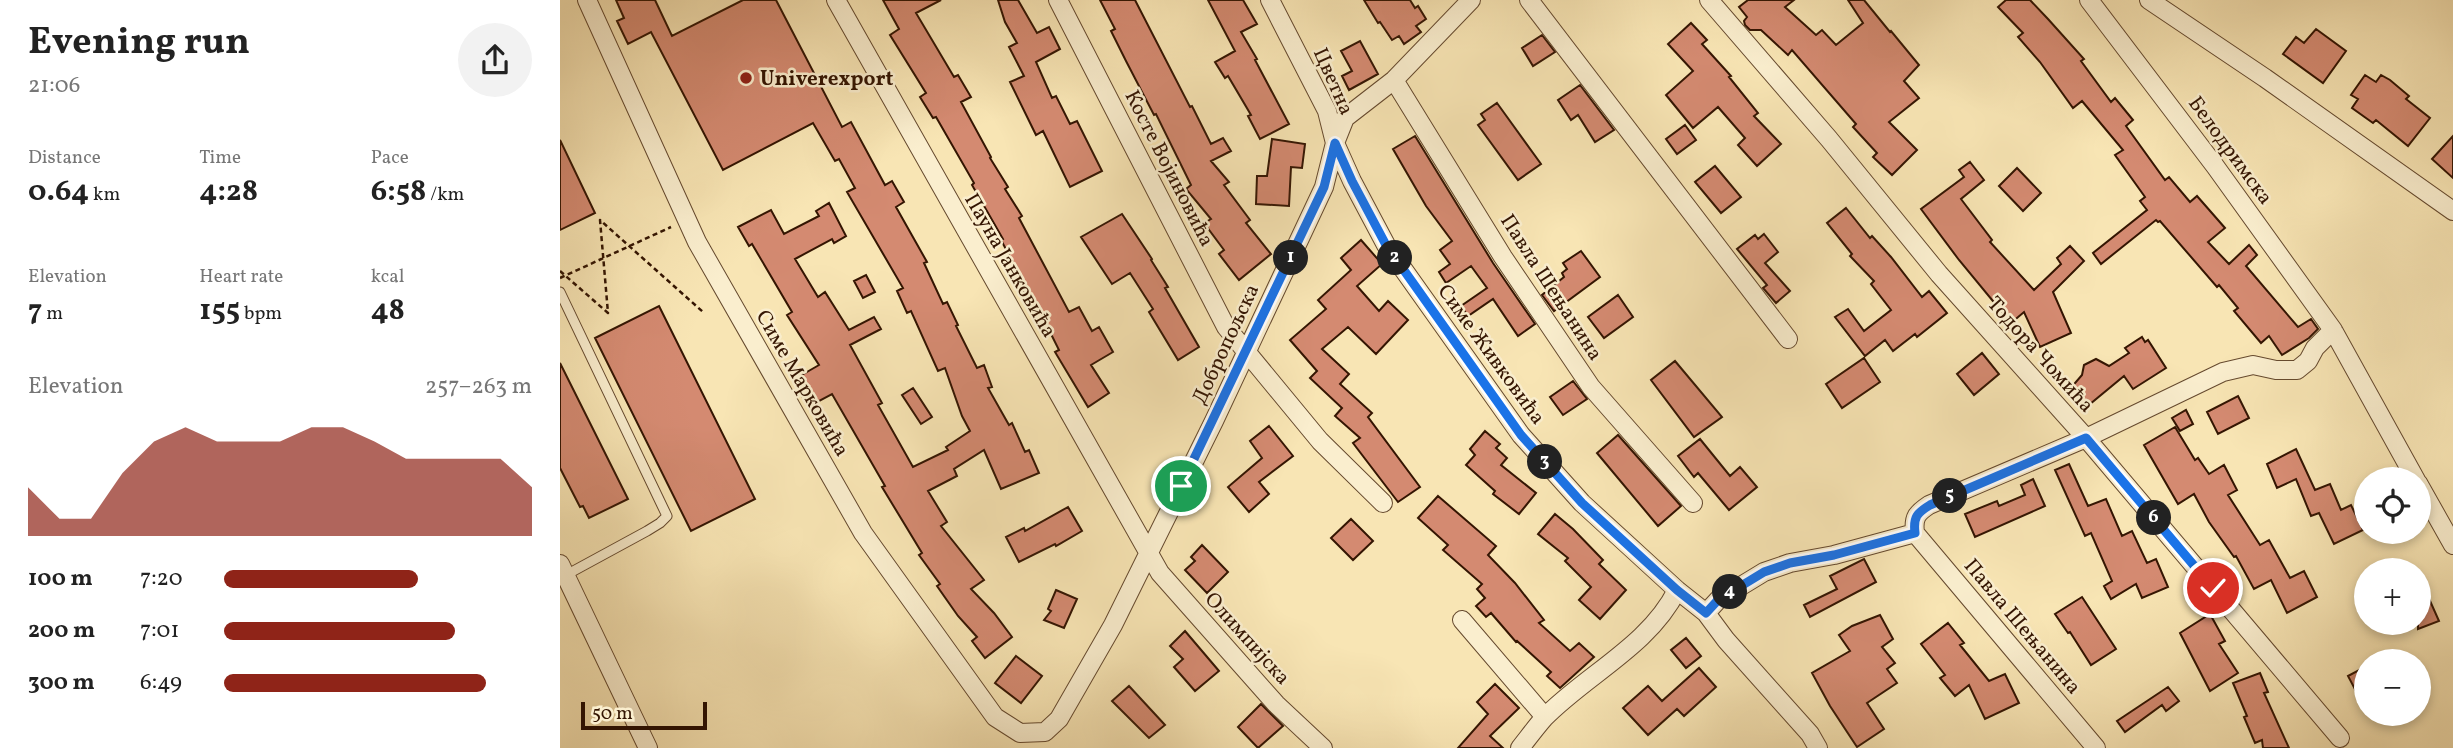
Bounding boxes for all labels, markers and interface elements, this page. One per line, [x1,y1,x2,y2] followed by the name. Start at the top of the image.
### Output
[28,17,250,70] text: Evening run
[458,23,532,97] button: share
[1305,43,1360,120] street label: Цветна
[760,65,893,94] place label: Univerexport
[28,70,80,102] text: 21:06
[738,70,754,86] marker: Univerexport
[1117,85,1221,252] street label: Косте Војиновића
[2181,91,2279,211] street label: Белодримска
[28,145,101,171] text: Distance
[199,145,241,171] text: Time
[371,145,409,171] text: Pace
[28,171,89,213] text: 0.64
[199,171,258,213] text: 4:28
[371,171,426,213] text: 6:58
[89,182,120,208] text: km
[426,182,464,208] text: /km
[957,188,1063,343] street label: Пауна Јанковића
[1492,209,1609,367] street label: Павла Шењанина
[1274,240,1308,276] pin: 1
[1378,240,1412,276] pin: 2
[1287,244,1294,270] text: 1
[1390,244,1399,270] text: 2
[28,264,107,290] text: Elevation
[199,264,283,290] text: Heart rate
[371,264,404,290] text: kcal
[1430,279,1552,431] street label: Симе Живковића
[1186,280,1267,410] street label: Добропољска
[28,290,42,332] text: 7
[199,290,240,332] text: 155
[371,290,405,332] text: 48
[1980,291,2100,419] street label: Тодора Чомића
[42,301,63,327] text: m
[240,301,282,327] text: bpm
[748,305,855,462] street label: Симе Марковића
[28,371,124,403] text: Elevation
[425,371,532,403] text: 257–263 m
[1528,444,1562,480] pin: 3
[1540,448,1549,474] text: 3
[1151,456,1211,516] pin
[1162,467,1200,505] icon: arrive
[2354,467,2431,726] map controls
[2354,467,2431,544] button: locate
[1932,478,1968,514] pin: 5
[1945,482,1954,508] text: 5
[2136,500,2172,536] pin: 6
[2148,504,2159,530] text: 6
[1956,553,2087,701] street label: Павла Шењанина
[2183,558,2243,618] pin
[2354,558,2431,635] button: +
[28,563,93,595] text: 100 m
[140,563,183,595] text: 7:20
[2194,569,2232,607] icon: check
[1712,574,1748,610] pin: 4
[1724,578,1735,604] text: 4
[1197,586,1296,692] street label: Олимпијска
[28,615,95,647] text: 200 m
[140,615,179,647] text: 7:01
[2354,649,2431,726] button: −
[28,667,95,699] text: 300 m
[140,667,182,699] text: 6:49
[581,699,707,731] scale bar
[592,701,633,727] text: 50 m

